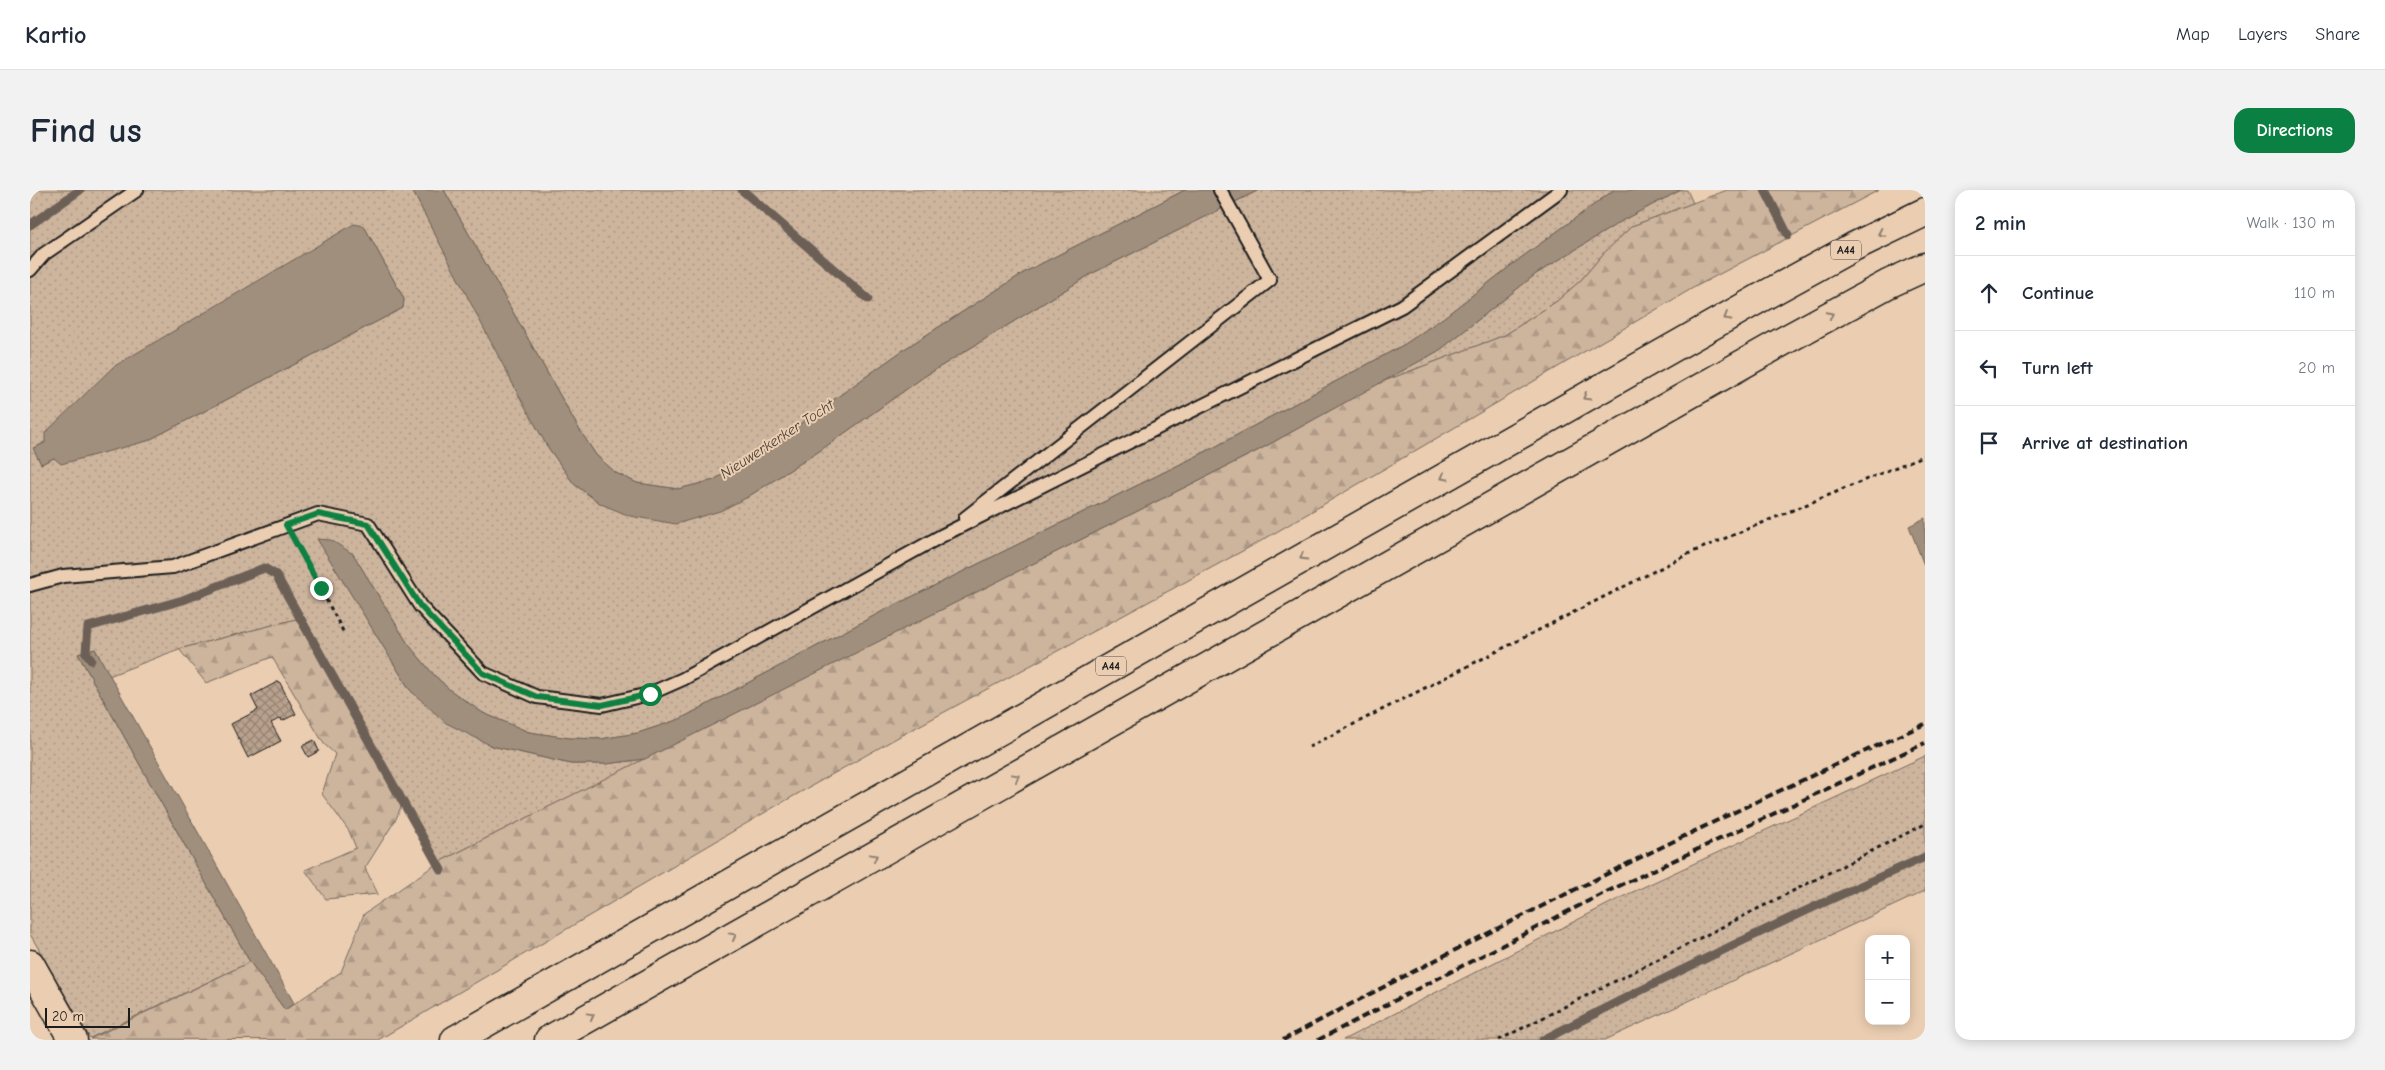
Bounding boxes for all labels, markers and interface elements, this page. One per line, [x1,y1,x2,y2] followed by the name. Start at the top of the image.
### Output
[25,21,87,49] text: Kartio
[2176,24,2210,45] text: Map
[2238,24,2287,45] text: Layers
[2315,24,2360,45] text: Share
[2234,108,2355,153] button: Directions
[30,110,142,151] text: Find us
[1975,211,2026,235] text: 2 min
[2246,214,2335,232] text: Walk · 130 m
[1877,227,1886,238] one-way arrow
[1831,240,1861,260] road number: A44
[1975,279,2003,307] icon: ahead
[2022,282,2094,304] text: Continue
[2294,284,2335,302] text: 110 m
[1723,311,1732,321] one-way arrow
[1825,312,1834,322] one-way arrow
[1975,354,2003,382] icon: left
[2022,357,2093,379] text: Turn left
[2298,359,2335,377] text: 20 m
[1582,391,1591,401] one-way arrow
[717,395,838,483] water label: Nieuwerkerker Tocht
[1975,429,2003,457] icon: arrive
[2022,432,2188,454] text: Arrive at destination
[1441,471,1450,481] one-way arrow
[1299,551,1308,561] one-way arrow
[310,577,333,600] route end
[1096,656,1126,676] road number: A44
[639,683,662,706] route start
[1011,773,1020,783] one-way arrow
[869,853,878,863] one-way arrow
[727,933,736,943] one-way arrow
[1865,935,1910,1025] map controls
[1865,935,1910,980] button: +
[1865,980,1910,1025] button: −
[45,1005,130,1028] scale bar
[52,1008,84,1025] text: 20 m
[586,1012,595,1022] one-way arrow

